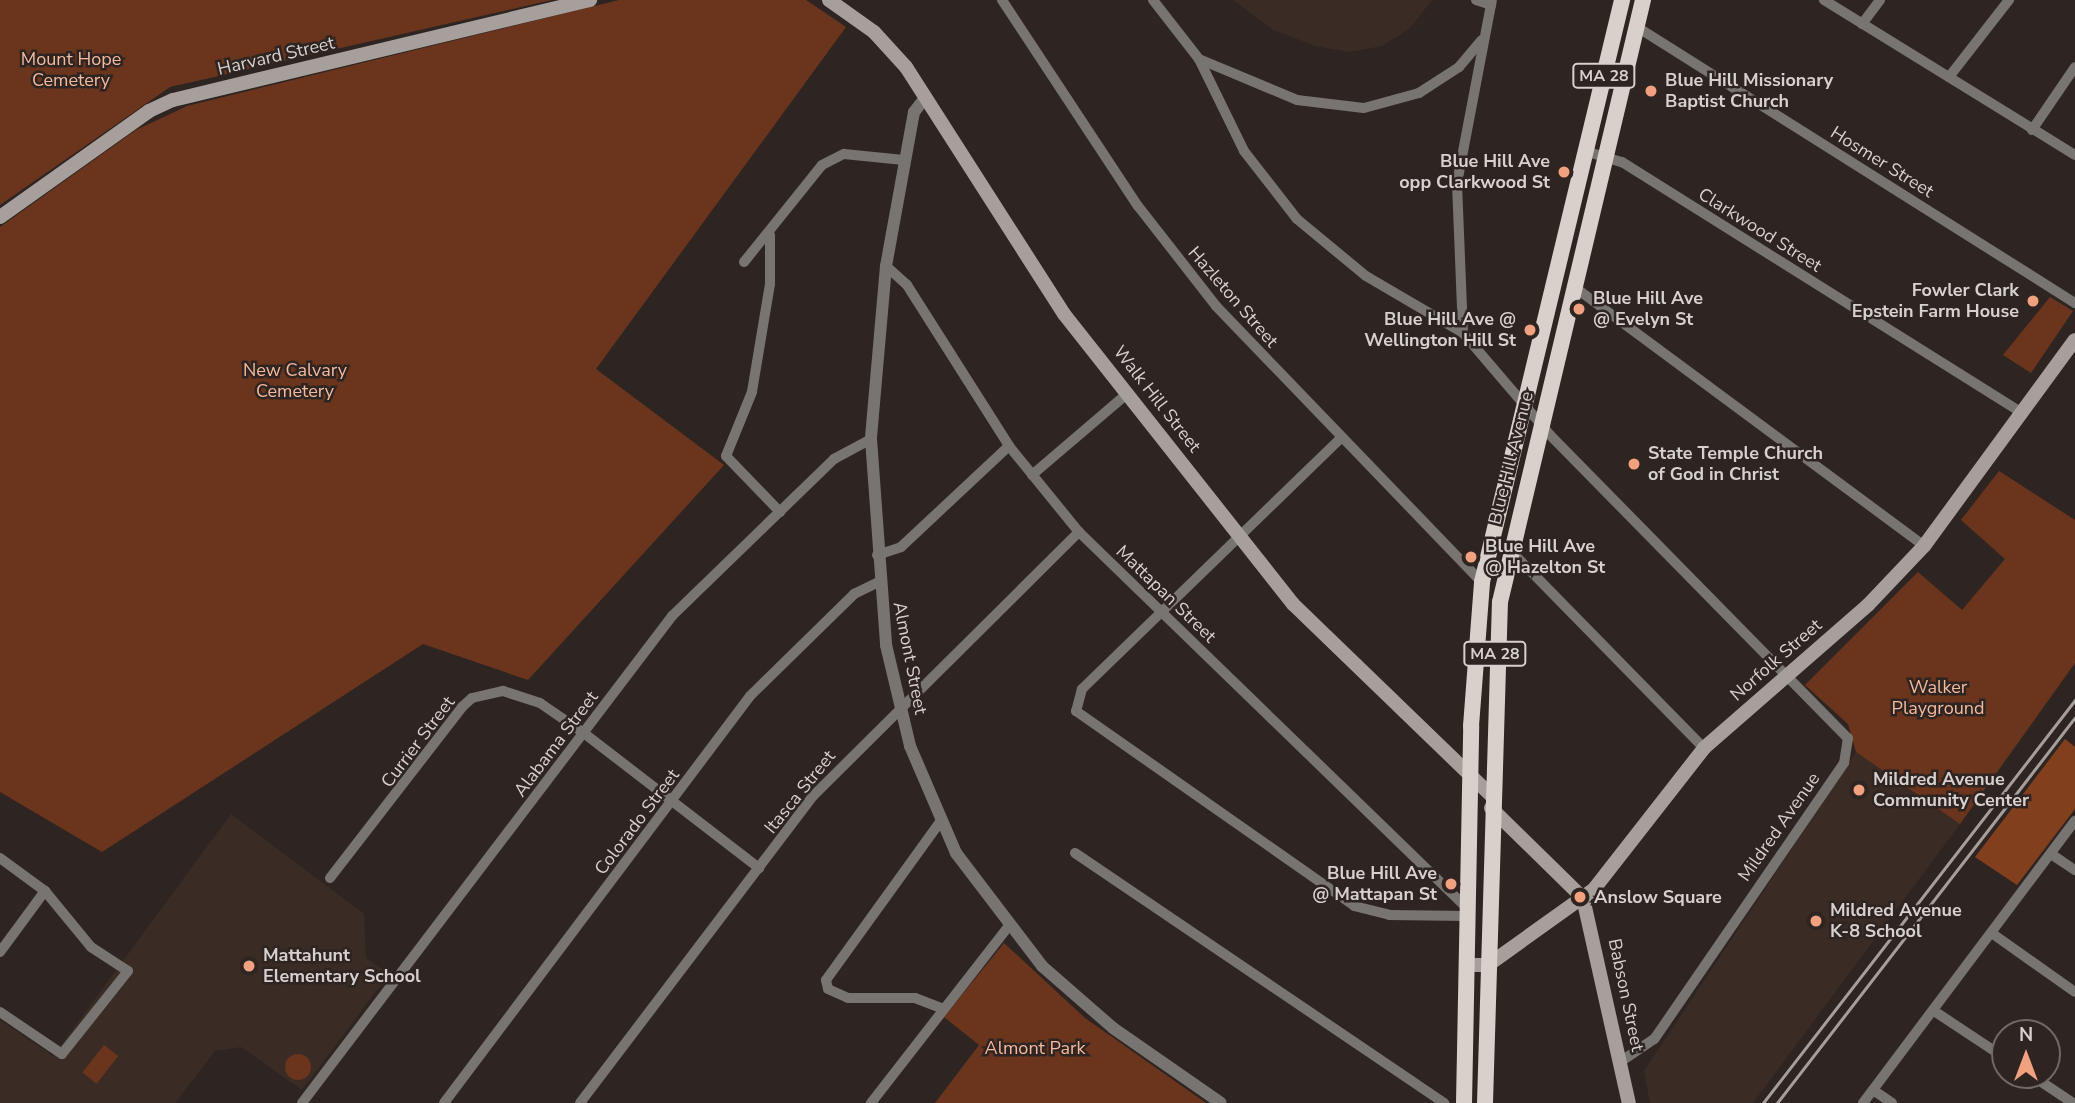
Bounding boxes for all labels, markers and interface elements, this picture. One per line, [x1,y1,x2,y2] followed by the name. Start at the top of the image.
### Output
[215,32,337,80] street label: Harvard Street
[21,49,121,92] park label: Mount Hope Cemetery
[1571,64,1637,88] road number: MA 28
[1665,70,1833,112] place label: Blue Hill Missionary Baptist Church
[1643,83,1659,99] marker: Blue Hill Missionary Baptist Church
[1826,122,1938,202] street label: Hosmer Street
[1399,151,1550,194] place label: Blue Hill Ave opp Clarkwood St
[1556,164,1572,180] marker: Blue Hill Ave opp Clarkwood St
[1694,183,1826,277] street label: Clarkwood Street
[1183,242,1283,352] street label: Hazleton Street
[1852,280,2019,322] place label: Fowler Clark Epstein Farm House
[1593,288,1703,330] place label: Blue Hill Ave @ Evelyn St
[2025,293,2041,309] marker: Fowler Clark Epstein Farm House
[1571,301,1587,317] marker: Blue Hill Ave @ Evelyn St
[1364,309,1516,352] place label: Blue Hill Ave @ Wellington Hill St
[1522,322,1538,338] marker: Blue Hill Ave @ Wellington Hill St
[1109,341,1205,457] street label: Walk Hill Street
[243,360,347,402] park label: New Calvary Cemetery
[1484,389,1538,527] street label: Blue Hill Avenue
[1648,443,1823,486] place label: State Temple Church of God in Christ
[1626,456,1642,472] marker: State Temple Church of God in Christ
[1485,536,1605,578] place label: Blue Hill Ave @ Hazelton St
[1111,541,1221,647] street label: Mattapan Street
[1463,549,1479,565] marker: Blue Hill Ave @ Hazelton St
[889,600,931,716] street label: Almont Street
[1726,614,1826,706] street label: Norfolk Street
[1462,642,1528,666] road number: MA 28
[1892,677,1984,720] park label: Walker Playground
[509,687,603,801] street label: Alabama Street
[377,692,459,792] street label: Currier Street
[760,746,840,838] street label: Itasca Street
[590,765,684,879] street label: Colorado Street
[1734,769,1824,885] street label: Mildred Avenue
[1873,769,2029,812] place label: Mildred Avenue Community Center
[1851,782,1867,798] marker: Mildred Avenue Community Center
[1312,863,1437,906] place label: Blue Hill Ave @ Mattapan St
[1443,876,1459,892] marker: Blue Hill Ave @ Mattapan St
[1594,886,1722,908] place label: Anslow Square
[1572,889,1588,905] marker: Anslow Square
[1830,900,1962,942] place label: Mildred Avenue K-8 School
[1808,913,1824,929] marker: Mildred Avenue K-8 School
[1603,937,1649,1053] street label: Babson Street
[263,945,421,988] place label: Mattahunt Elementary School
[241,958,257,974] marker: Mattahunt Elementary School
[1991,1019,2061,1089] north arrow
[2019,1022,2033,1048] text: N
[985,1037,1085,1059] park label: Almont Park

